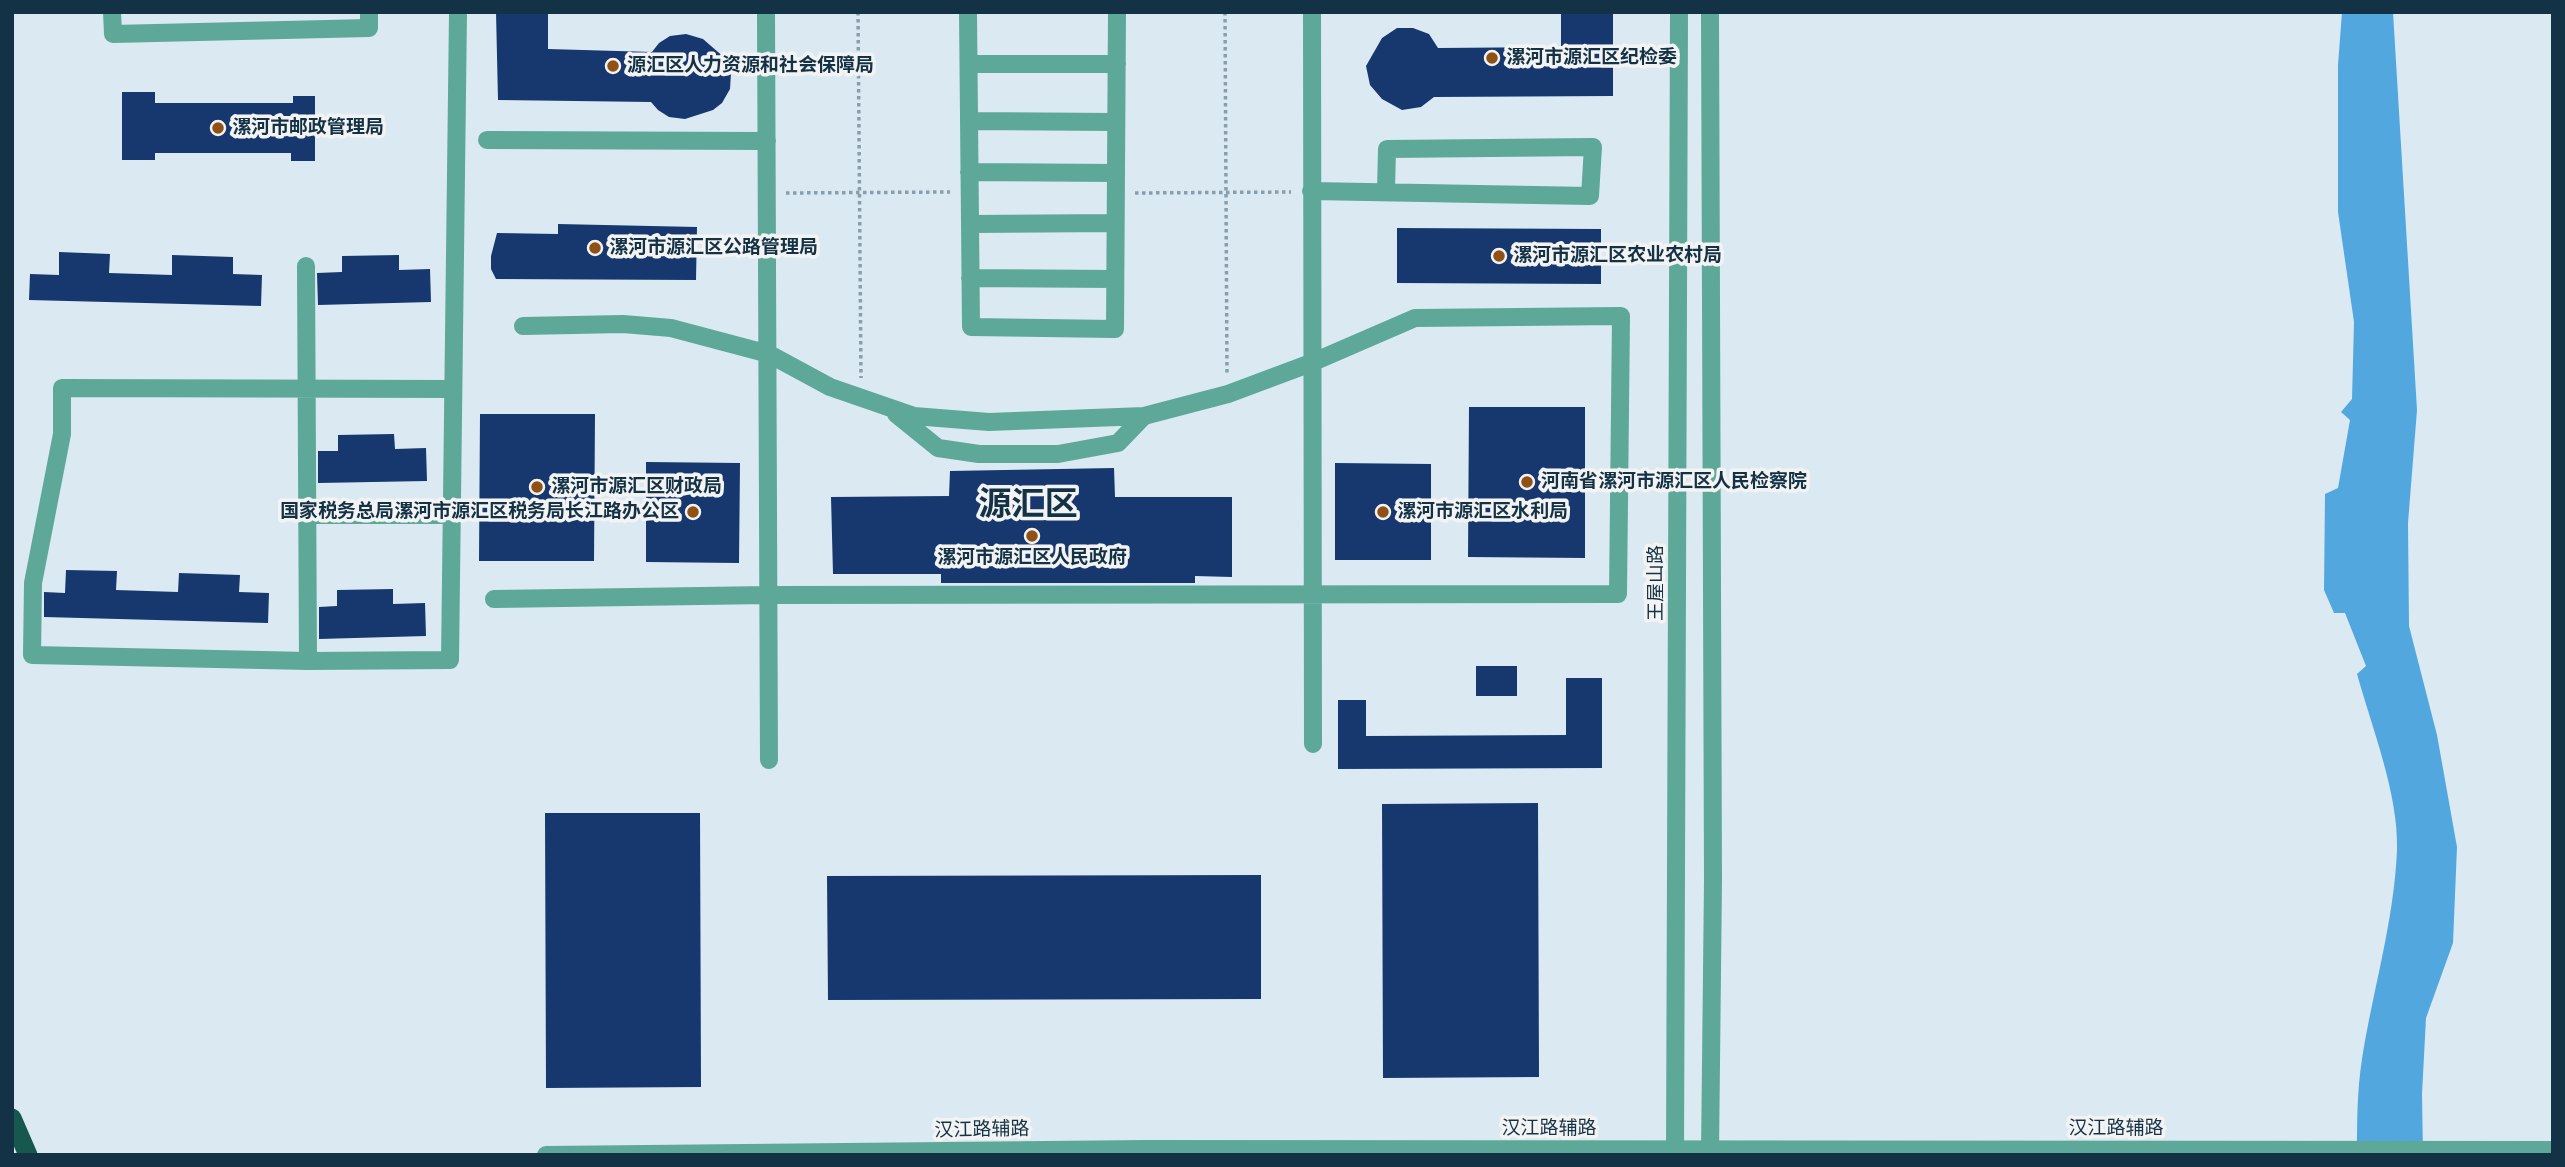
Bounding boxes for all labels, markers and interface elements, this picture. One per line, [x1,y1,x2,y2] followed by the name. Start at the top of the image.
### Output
[1506,47,1677,69] place label: 漯河市源汇区纪检委
[1484,50,1500,66] marker: 漯河市源汇区纪检委
[627,55,874,77] place label: 源汇区人力资源和社会保障局
[605,58,621,74] marker: 源汇区人力资源和社会保障局
[232,117,384,139] place label: 漯河市邮政管理局
[210,120,226,136] marker: 漯河市邮政管理局
[609,237,818,259] place label: 漯河市源汇区公路管理局
[587,240,603,256] marker: 漯河市源汇区公路管理局
[1513,245,1722,267] place label: 漯河市源汇区农业农村局
[1491,248,1507,264] marker: 漯河市源汇区农业农村局
[1541,471,1807,493] place label: 河南省漯河市源汇区人民检察院
[1519,474,1535,490] marker: 河南省漯河市源汇区人民检察院
[551,476,722,498] place label: 漯河市源汇区财政局
[529,479,545,495] marker: 漯河市源汇区财政局
[979,486,1077,526] district label: 源汇区
[280,501,679,523] place label: 国家税务总局漯河市源汇区税务局长江路办公区
[1397,501,1568,523] place label: 漯河市源汇区水利局
[685,504,701,520] marker: 国家税务总局漯河市源汇区税务局长江路办公区
[1375,504,1391,520] marker: 漯河市源汇区水利局
[1024,528,1040,544] marker: 漯河市源汇区人民政府
[1646,545,1668,621] street label: 王屋山路
[937,547,1127,569] place label: 漯河市源汇区人民政府
[934,1118,1030,1142] street label: 汉江路辅路
[1502,1118,1596,1140] street label: 汉江路辅路
[2069,1118,2163,1140] street label: 汉江路辅路

